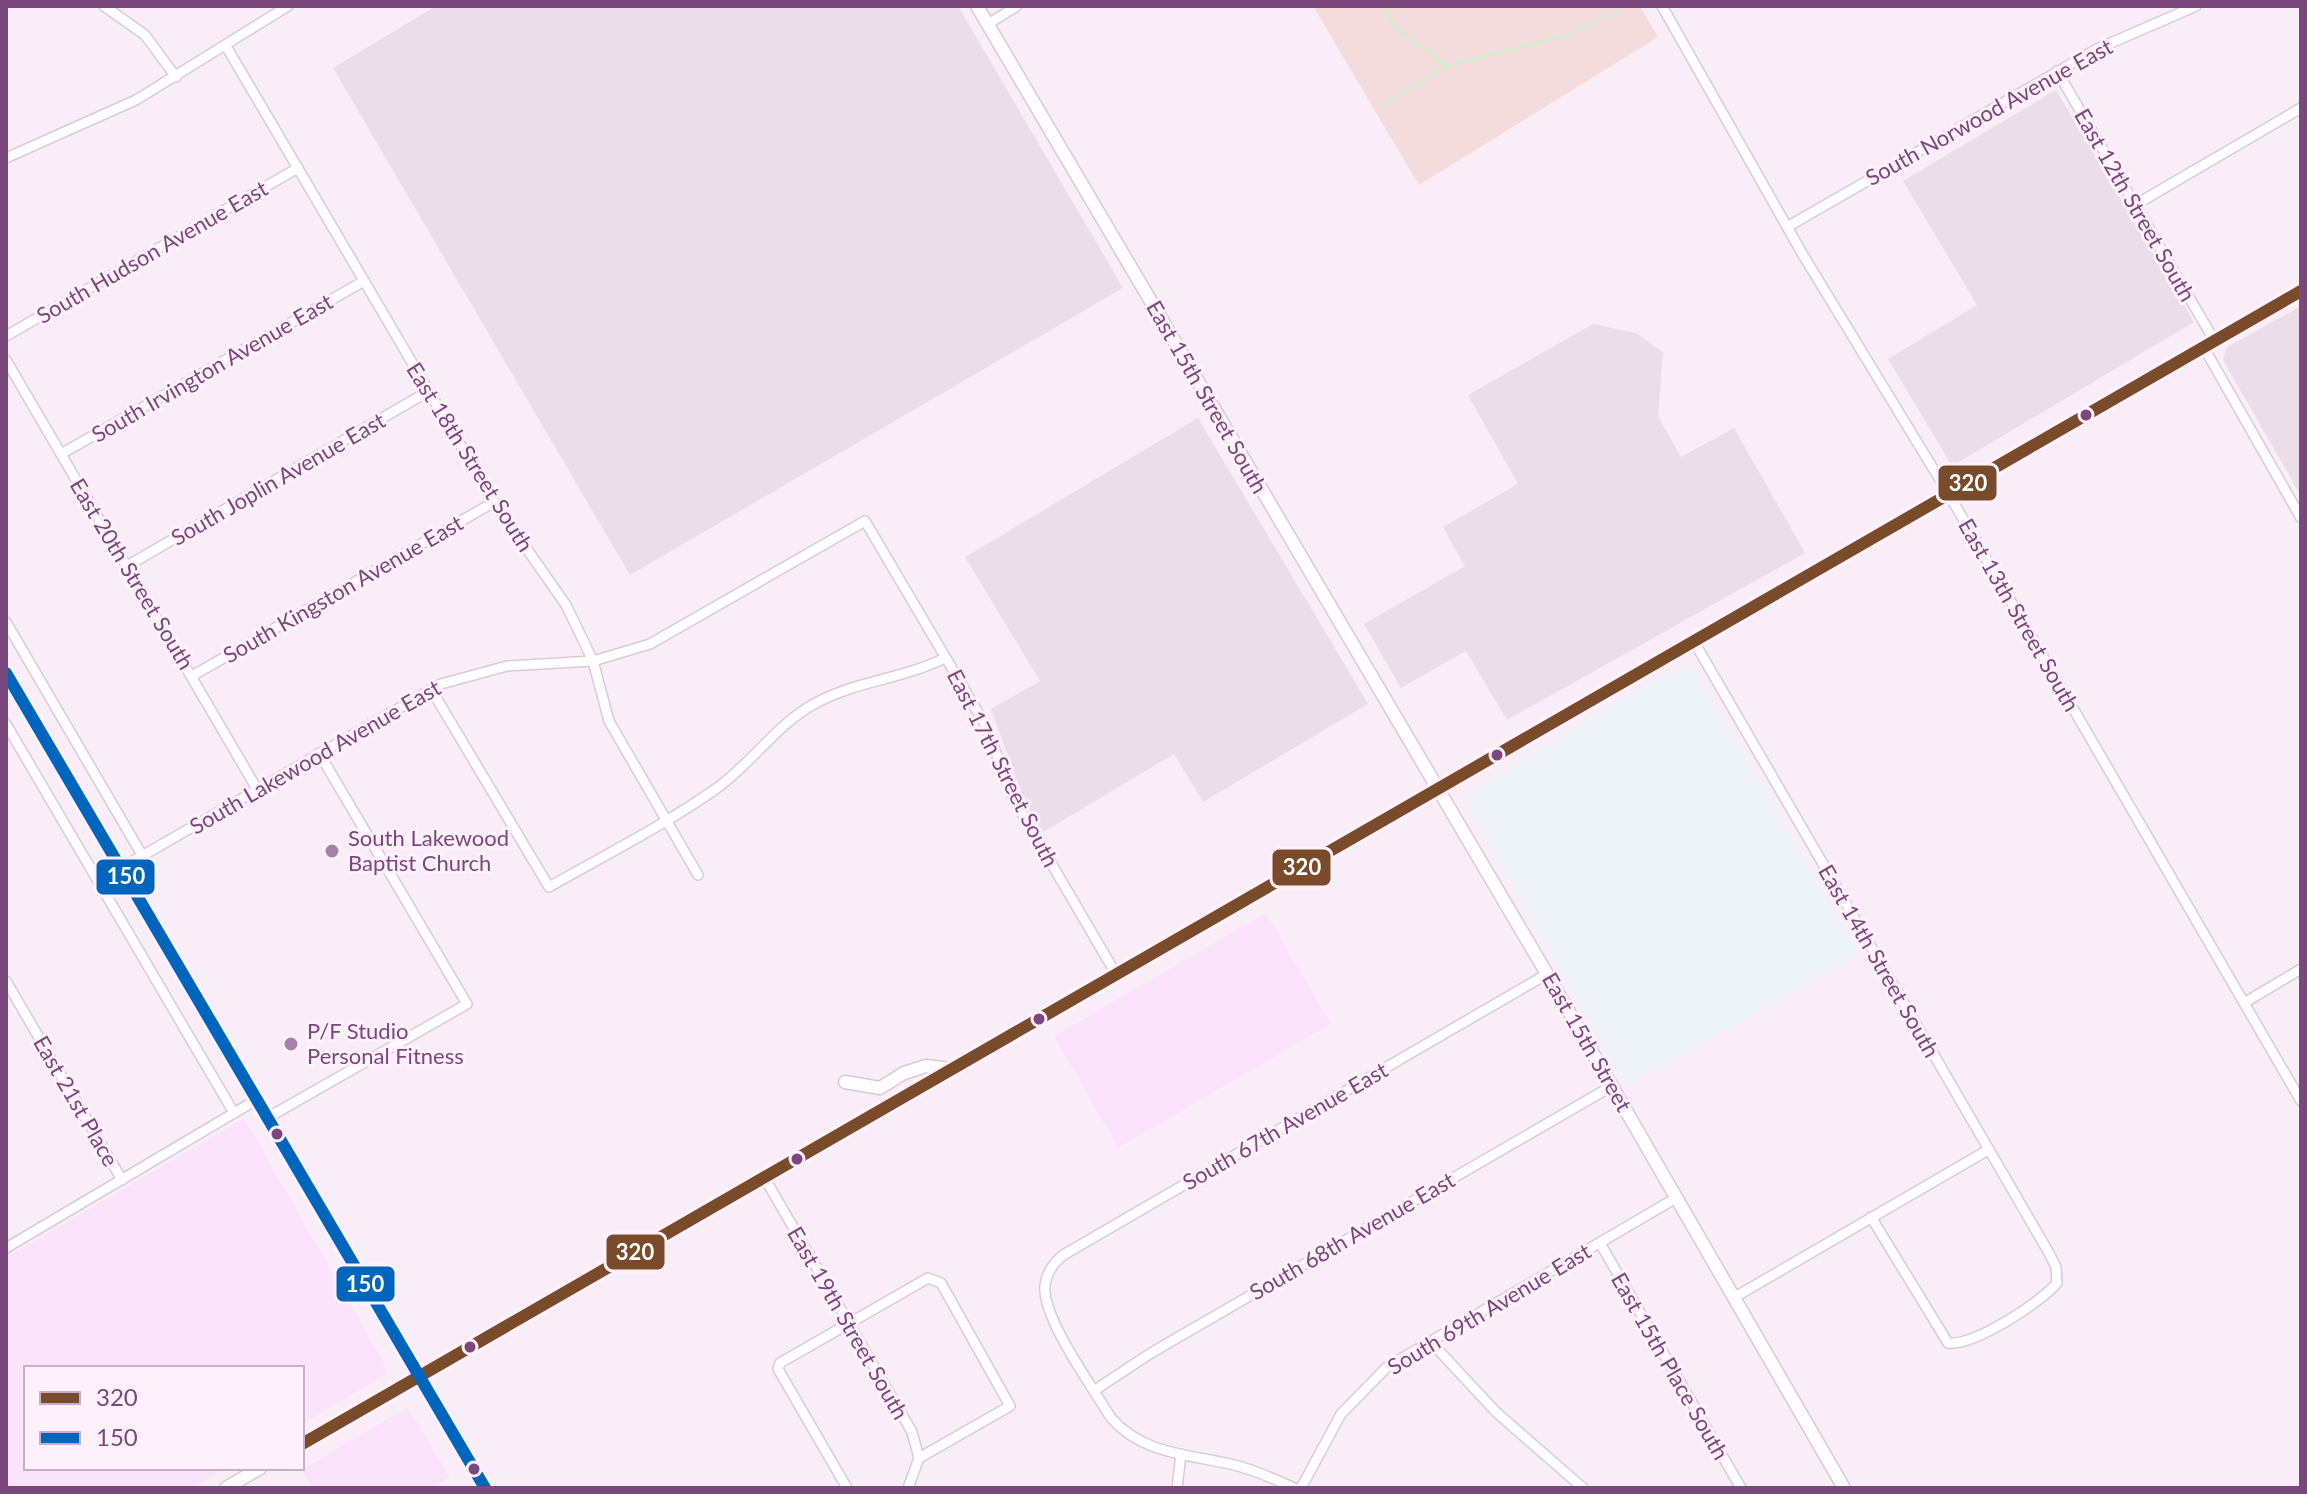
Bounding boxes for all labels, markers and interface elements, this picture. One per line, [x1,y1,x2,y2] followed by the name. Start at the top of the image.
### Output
[1861,32,2117,191] street label: South Norwood Avenue East
[2069,104,2202,306] street label: East 12th Street South
[31,174,272,329] street label: South Hudson Avenue East
[87,287,337,448] street label: South Irvington Avenue East
[1141,296,1274,498] street label: East 15th Street South
[401,357,540,556] street label: East 18th Street South
[166,406,390,551] street label: South Joplin Avenue East
[2078,407,2094,423] unlabelled marker
[1937,464,1998,502] line badge: 320
[1949,469,1987,496] text: 320
[65,473,200,674] street label: East 20th Street South
[218,509,468,668] street label: South Kingston Avenue East
[1953,514,2086,716] street label: East 13th Street South
[942,664,1065,871] street label: East 17th Street South
[184,673,445,840] street label: South Lakewood Avenue East
[1489,747,1505,763] unlabelled marker
[348,824,509,876] place label: South Lakewood Baptist Church
[323,842,341,860] marker: South Lakewood Baptist Church
[1271,848,1332,887] line badge: 320
[1283,853,1321,880] text: 320
[95,858,156,896] line badge: 150
[1813,860,1946,1062] street label: East 14th Street South
[107,862,145,889] text: 150
[1537,968,1638,1116] street label: East 15th Street
[1031,1011,1047,1027] unlabelled marker
[307,1017,464,1069] place label: P/F Studio Personal Fitness
[28,1031,125,1171] street label: East 21st Place
[282,1035,300,1053] marker: P/F Studio Personal Fitness
[1177,1056,1392,1195] street label: South 67th Avenue East
[269,1126,285,1142] unlabelled marker
[789,1151,805,1167] unlabelled marker
[1244,1166,1459,1305] street label: South 68th Avenue East
[782,1222,915,1424] street label: East 19th Street South
[605,1233,666,1271] line badge: 320
[1382,1237,1595,1380] street label: South 69th Avenue East
[616,1238,654,1265] text: 320
[335,1265,396,1303] line badge: 150
[1606,1267,1735,1464] street label: East 15th Place South
[346,1270,384,1297] text: 150
[462,1339,478,1355] unlabelled marker
[24,1366,304,1470] legend
[96,1382,138,1411] text: 320
[96,1422,138,1451] text: 150
[466,1461,482,1477] unlabelled marker

